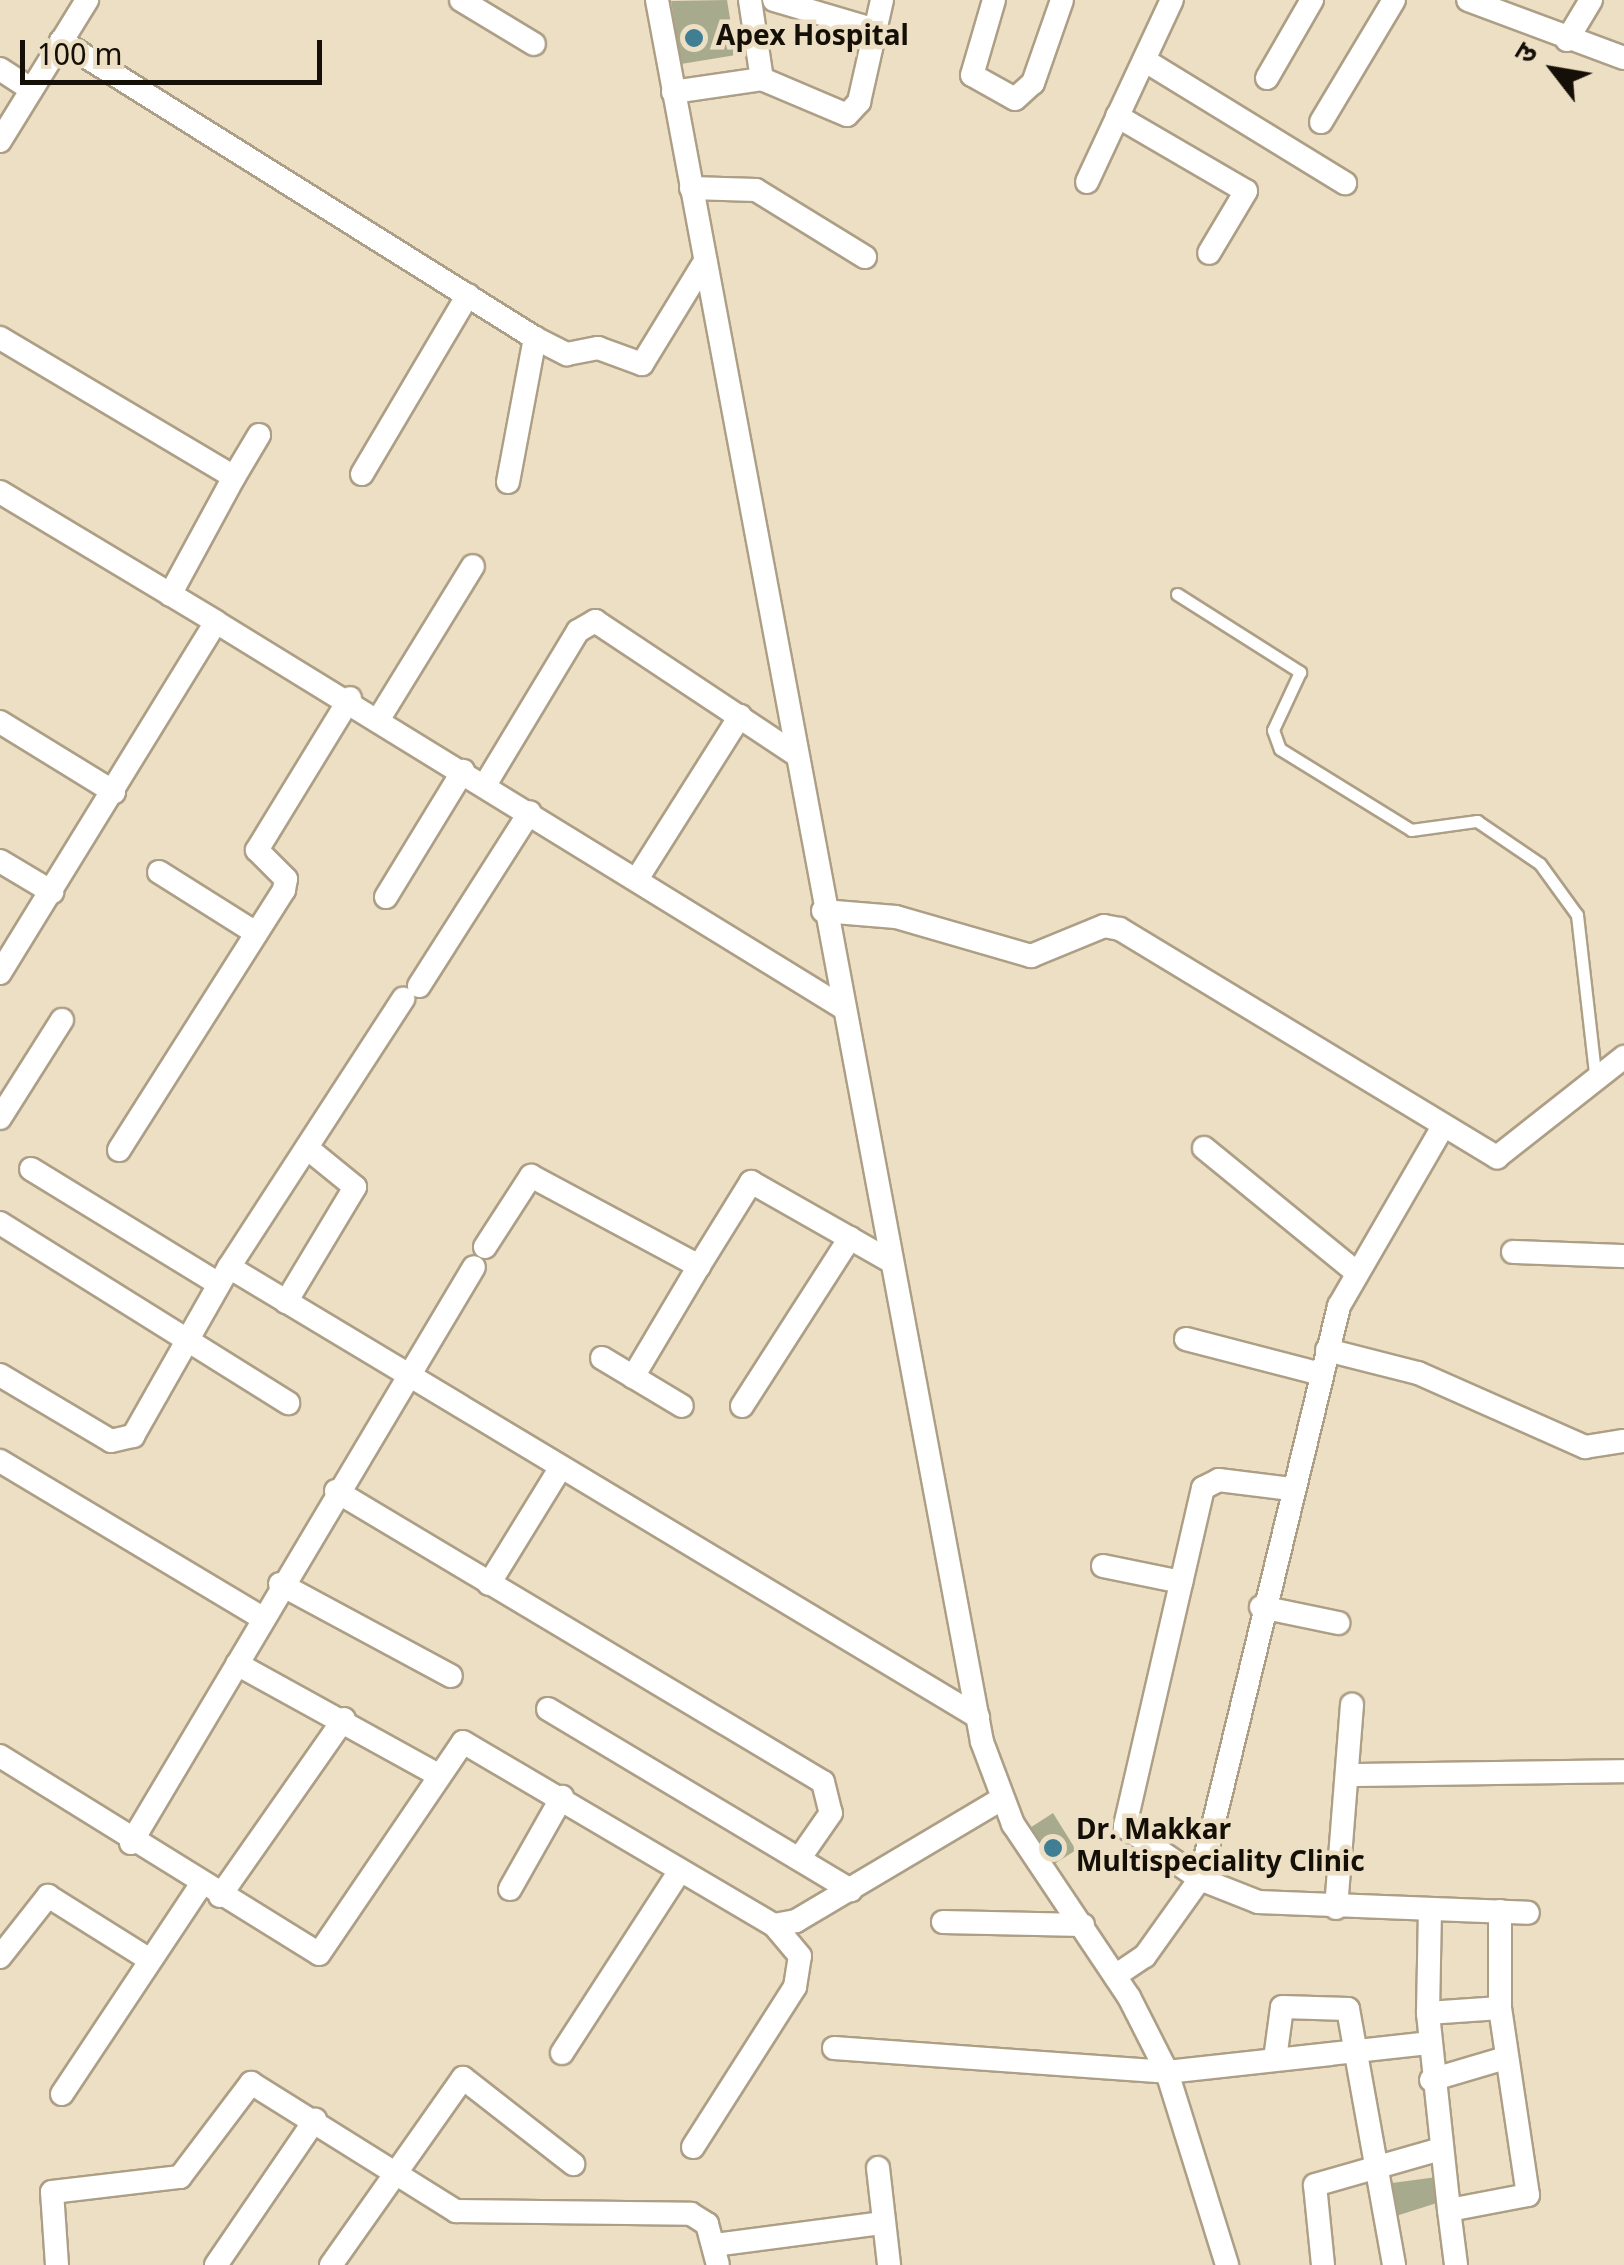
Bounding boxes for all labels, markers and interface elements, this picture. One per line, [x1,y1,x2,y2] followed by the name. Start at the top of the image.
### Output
[25,20,328,82] scale bar
[1504,20,1604,120] north arrow
[716,21,909,55] place label: Apex Hospital
[681,25,707,51] marker: Apex Hospital
[37,38,122,77] text: 100 m
[1509,38,1548,71] text: उ
[1076,1815,1365,1881] place label: Dr. Makkar Multispeciality Clinic
[1040,1835,1066,1861] marker: Dr. Makkar Multispeciality Clinic

